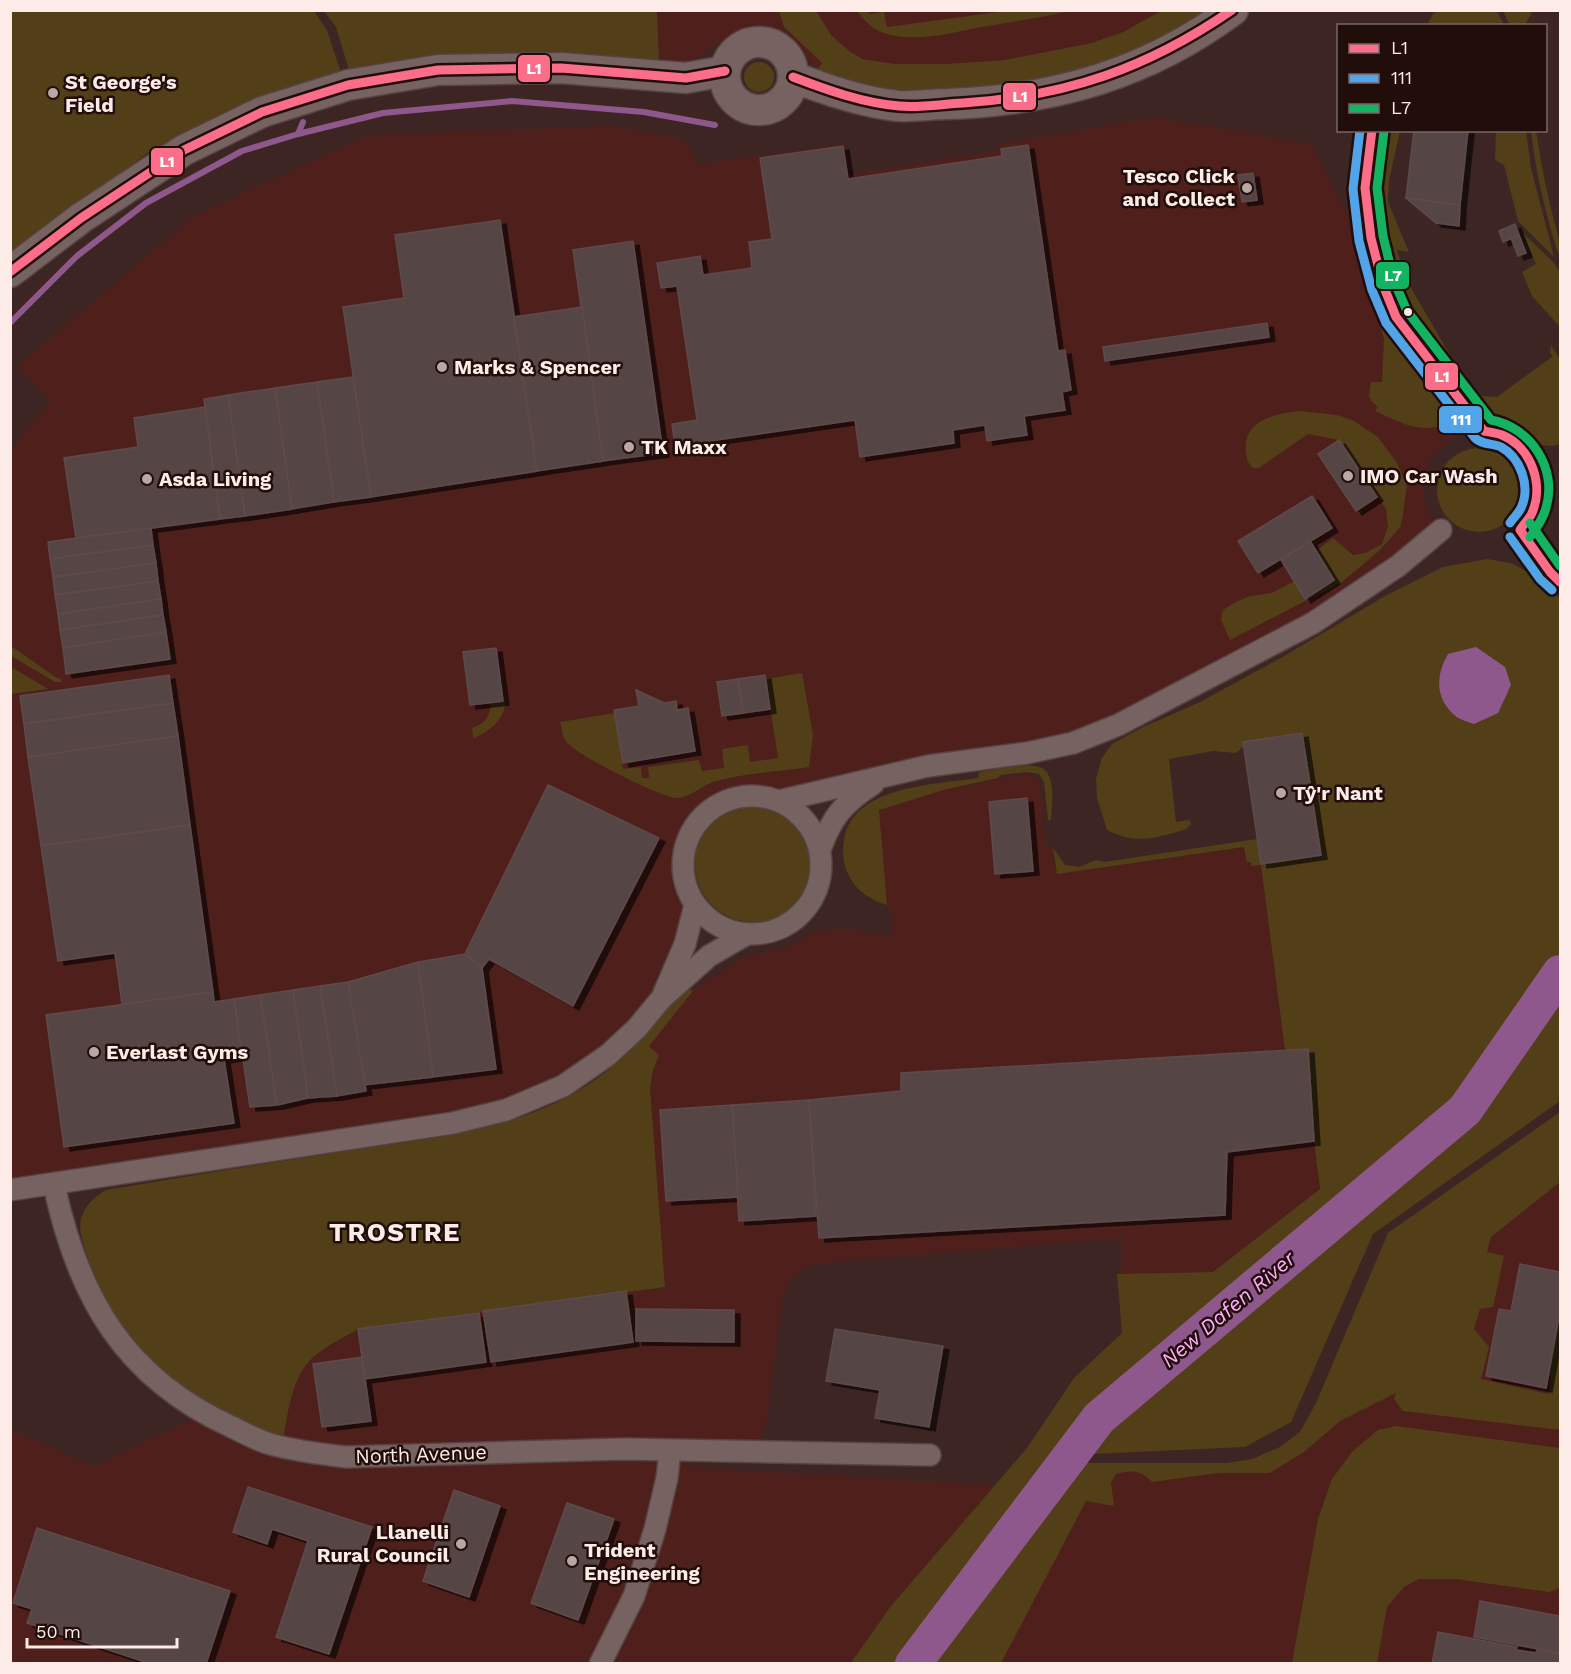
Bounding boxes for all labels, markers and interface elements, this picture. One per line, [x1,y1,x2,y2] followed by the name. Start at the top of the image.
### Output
[1337,24,1547,132] legend
[1391,37,1408,58] text: L1
[517,54,551,83] line badge: L1
[526,59,542,78] text: L1
[1391,67,1412,88] text: 111
[65,70,177,117] place label: St George's Field
[1002,82,1037,111] line badge: L1
[46,86,60,100] marker: St George's Field
[1012,87,1028,106] text: L1
[1391,97,1411,118] text: L7
[150,147,184,176] line badge: L1
[159,152,175,171] text: L1
[1122,164,1236,211] place label: Tesco Click and Collect
[1240,181,1254,195] marker: Tesco Click and Collect
[1375,261,1410,290] line badge: L7
[1384,266,1402,285] text: L7
[1402,306,1414,318] unlabelled marker
[454,355,621,379] place label: Marks & Spencer
[435,360,449,374] marker: Marks & Spencer
[1424,362,1459,391] line badge: L1
[1434,367,1450,386] text: L1
[1438,405,1483,434] line badge: 111
[1451,410,1471,429] text: 111
[641,435,727,459] place label: TK Maxx
[622,440,636,454] marker: TK Maxx
[1360,464,1498,488] place label: IMO Car Wash
[159,467,272,491] place label: Asda Living
[1341,469,1355,483] marker: IMO Car Wash
[140,472,154,486] marker: Asda Living
[1293,781,1383,805] place label: Tŷ'r Nant
[1274,786,1288,800] marker: Tŷ'r Nant
[106,1040,248,1064] place label: Everlast Gyms
[87,1045,101,1059] marker: Everlast Gyms
[329,1217,461,1247] district label: TROSTRE
[1156,1245,1301,1372] water label: New Dafen River
[355,1440,487,1468] street label: North Avenue
[317,1520,449,1567] place label: Llanelli Rural Council
[454,1537,468,1551] marker: Llanelli Rural Council
[584,1538,700,1585] place label: Trident Engineering
[565,1554,579,1568] marker: Trident Engineering
[27,1611,177,1649] scale bar
[36,1621,81,1642] text: 50 m

